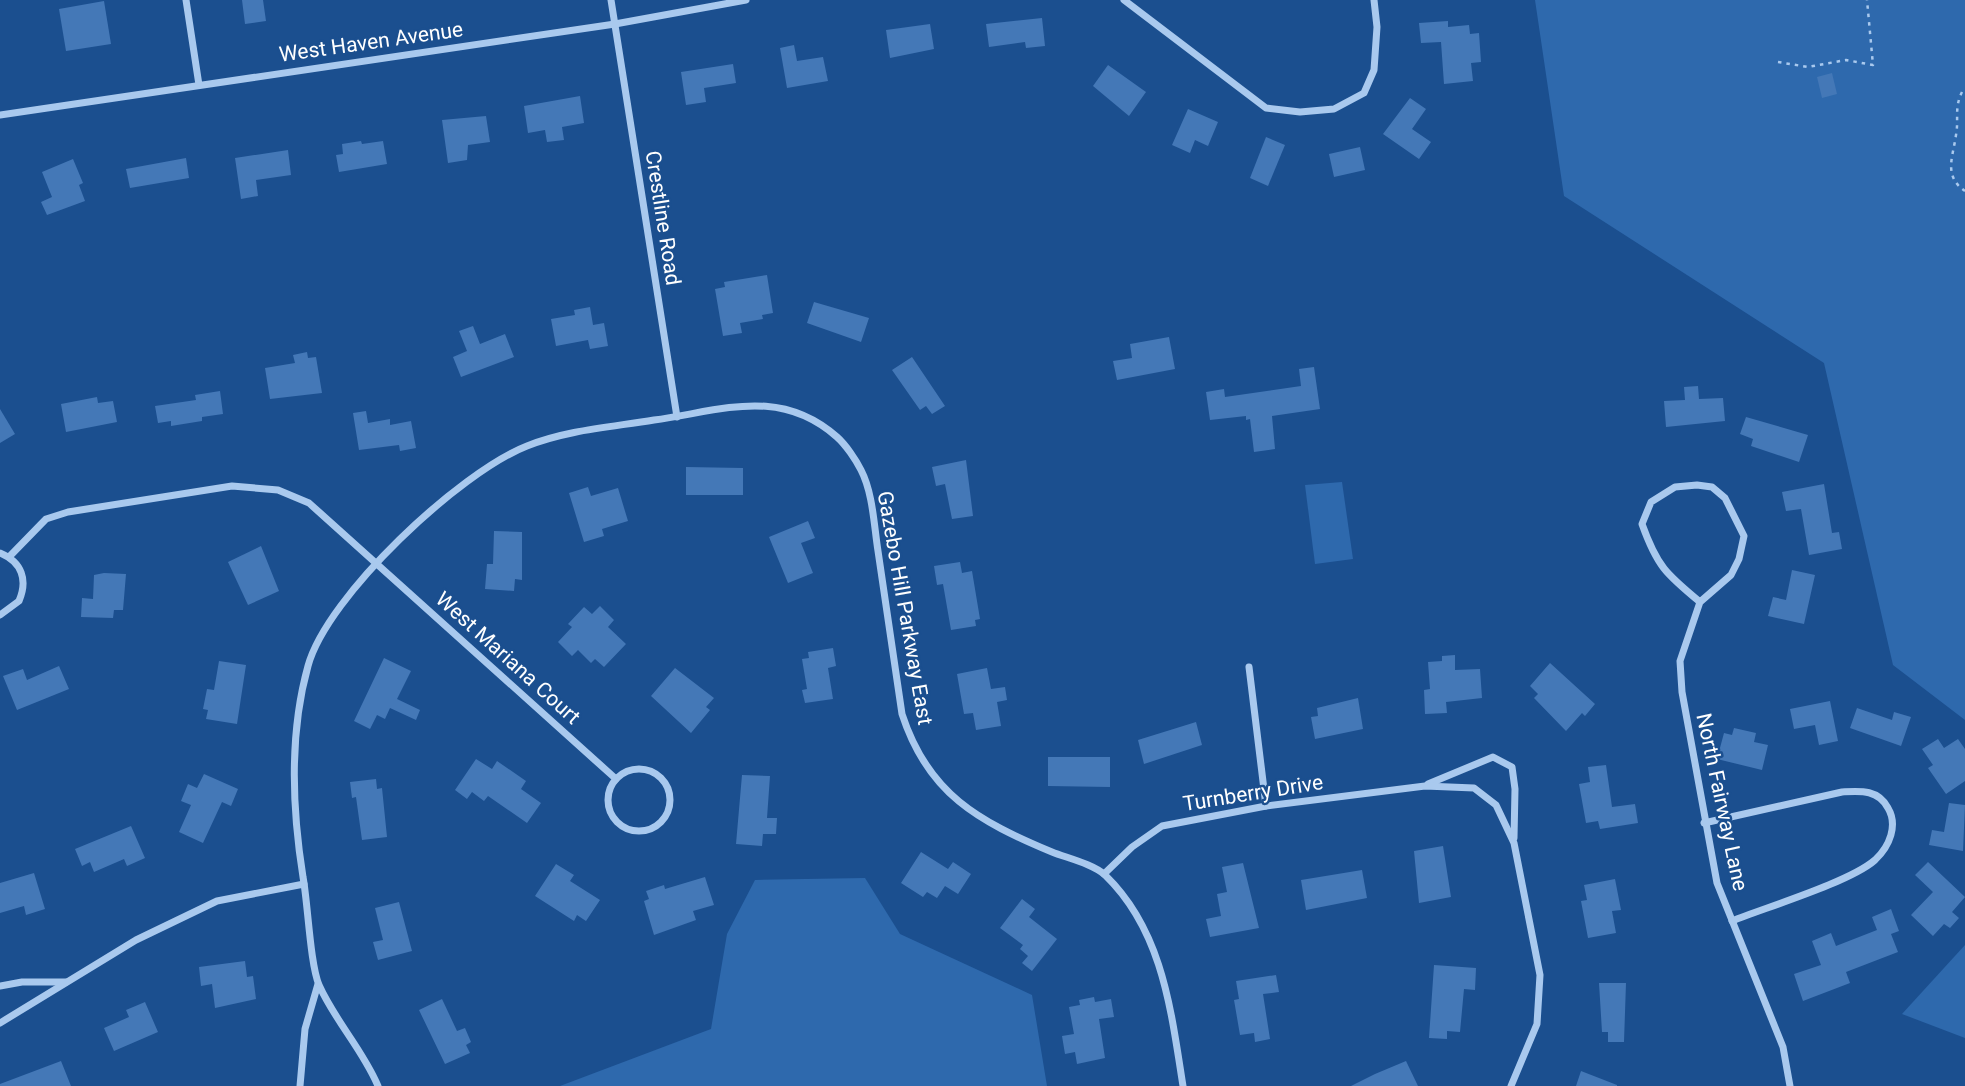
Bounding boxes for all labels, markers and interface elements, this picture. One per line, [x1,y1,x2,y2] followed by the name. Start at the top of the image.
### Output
[278,17,464,67] street label: West Haven Avenue
[641,149,685,287] street label: Crestline Road
[873,489,937,727] street label: Gazebo Hill Parkway East
[431,587,585,729] street label: West Mariana Court
[1691,711,1753,893] street label: North Fairway Lane
[1181,770,1325,816] street label: Turnberry Drive

